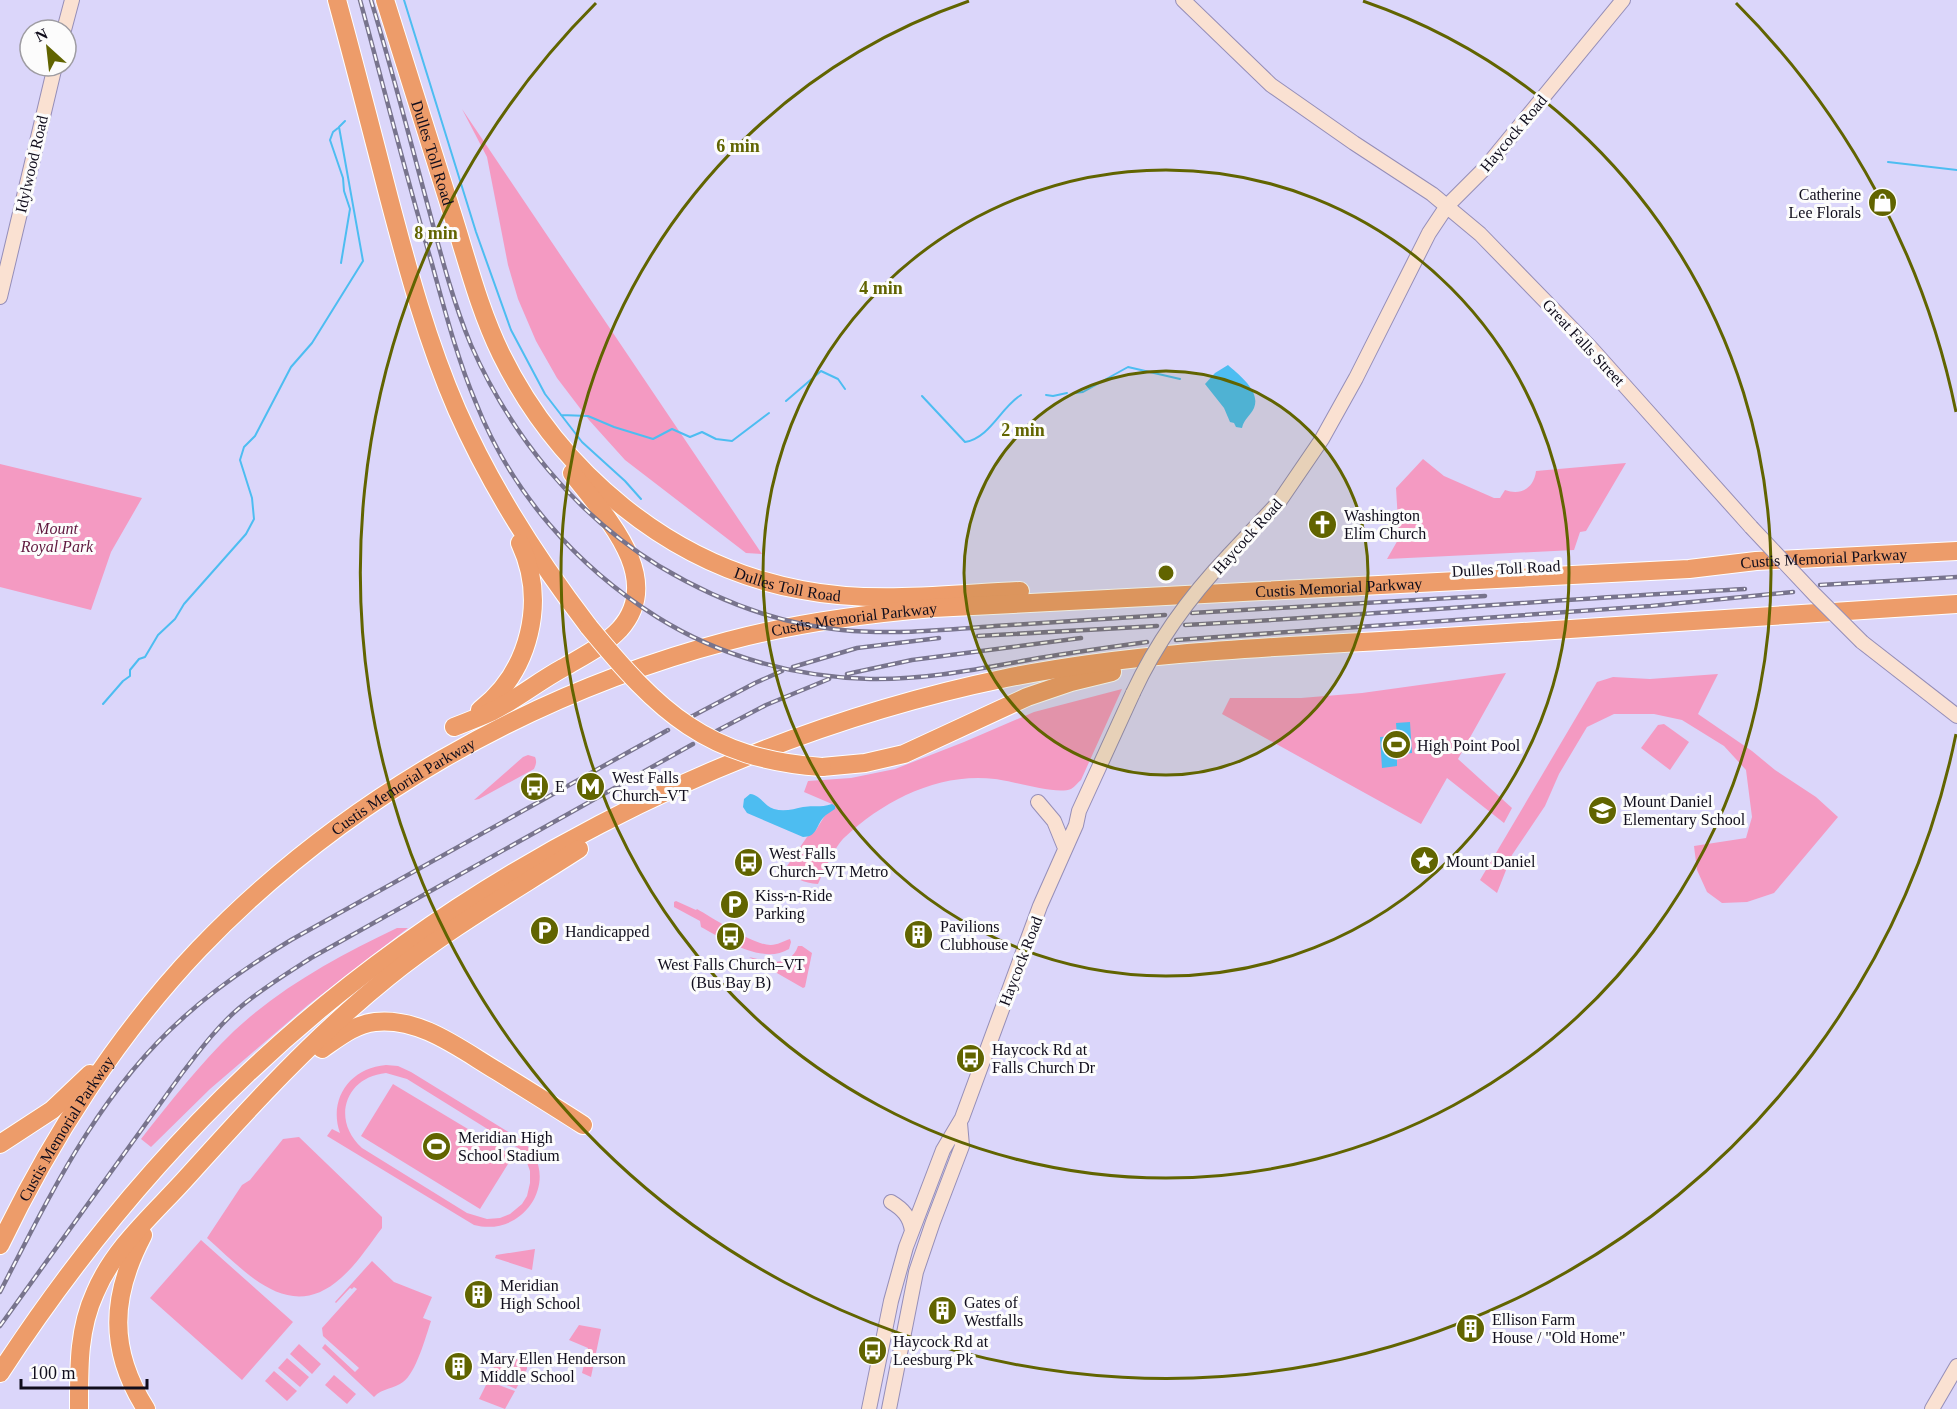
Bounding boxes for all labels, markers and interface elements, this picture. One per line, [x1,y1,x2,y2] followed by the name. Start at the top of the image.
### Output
[18,18,78,78] north arrow
[32,25,51,45] text: N
[1476,92,1551,176] street label: Haycock Road
[408,98,457,207] street label: Dulles Toll Road
[12,114,52,215] street label: Idylwood Road
[716,136,760,156] text: 6 min
[1789,186,1861,221] place label: Catherine Lee Florals
[1866,187,1898,219] shop icon: Catherine Lee Florals
[414,223,458,243] text: 8 min
[859,278,903,298] text: 4 min
[1539,296,1628,389] street label: Great Falls Street
[1001,420,1045,440] text: 2 min
[1209,495,1286,578] street label: Haycock Road
[1344,507,1426,542] place label: Washington Elim Church
[1307,508,1339,540] church icon: Washington Elim Church
[20,520,94,556] park label: Mount Royal Park
[1739,545,1908,572] street label: Custis Memorial Parkway
[1451,557,1561,580] street label: Dulles Toll Road
[1156,563,1176,583] centre of rings
[732,564,842,604] street label: Dulles Toll Road
[1255,575,1423,600] street label: Custis Memorial Parkway
[770,600,938,639] street label: Custis Memorial Parkway
[1380,729,1412,761] sports icon: High Point Pool
[328,735,478,839] street label: Custis Memorial Parkway
[1417,737,1521,755] place label: High Point Pool
[612,769,689,804] place label: West Falls Church–VT
[518,770,550,802] bus stop icon: E
[575,770,607,802] metro station icon: West Falls Church–VT
[555,778,565,795] place label: E
[1623,793,1746,829] place label: Mount Daniel Elementary School
[1586,794,1618,826] school or university icon: Mount Daniel Elementary School
[769,845,888,880] place label: West Falls Church–VT Metro
[1409,845,1441,877] place icon: Mount Daniel
[732,846,764,878] bus stop icon: West Falls Church–VT Metro
[1446,853,1536,870] place label: Mount Daniel
[755,887,832,923] place label: Kiss-n-Ride Parking
[718,888,750,920] parking icon: Kiss-n-Ride Parking
[996,914,1046,1009] street label: Haycock Road
[528,915,560,947] parking icon: Handicapped
[940,918,1008,953] place label: Pavilions Clubhouse
[903,919,935,951] building icon: Pavilions Clubhouse
[715,920,747,952] bus stop icon: West Falls Church–VT (Bus Bay B)
[565,923,649,941] place label: Handicapped
[657,956,805,992] place label: West Falls Church–VT (Bus Bay B)
[992,1041,1096,1076] place label: Haycock Rd at Falls Church Dr
[955,1042,987,1074] bus stop icon: Haycock Rd at Falls Church Dr
[15,1053,118,1204] street label: Custis Memorial Parkway
[458,1129,560,1164] place label: Meridian High School Stadium
[421,1130,453,1162] sports icon: Meridian High School Stadium
[500,1277,581,1313] place label: Meridian High School
[463,1278,495,1310] building icon: Meridian High School
[964,1294,1023,1329] place label: Gates of Westfalls
[927,1295,959,1327] building icon: Gates of Westfalls
[1492,1311,1626,1346] place label: Ellison Farm House / "Old Home"
[1455,1312,1487,1344] building icon: Ellison Farm House / "Old Home"
[893,1333,989,1369] place label: Haycock Rd at Leesburg Pk
[856,1334,888,1366] bus stop icon: Haycock Rd at Leesburg Pk
[480,1350,626,1385] place label: Mary Ellen Henderson Middle School
[443,1351,475,1383] building icon: Mary Ellen Henderson Middle School
[21,1352,147,1390] scale bar
[30,1363,76,1383] text: 100 m

